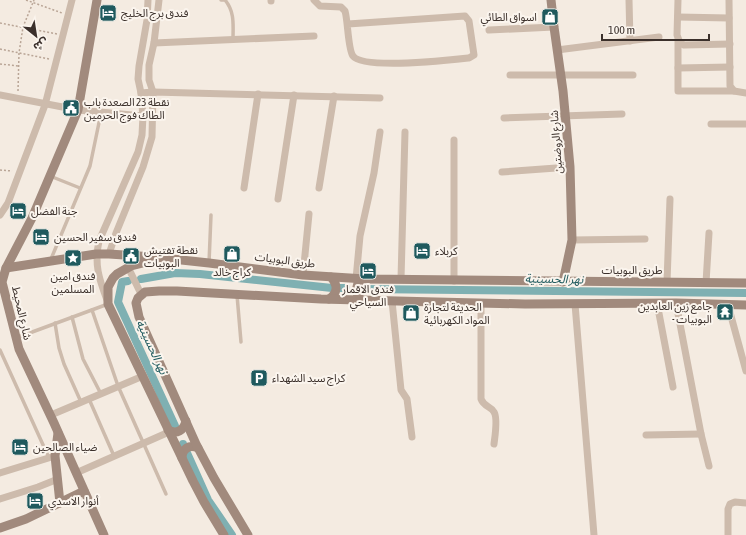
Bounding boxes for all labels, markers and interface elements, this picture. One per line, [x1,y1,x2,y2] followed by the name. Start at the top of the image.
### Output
[98,3,118,23] hotel icon: فندق برج الخليج
[121,7,189,21] place label: فندق برج الخليج
[540,7,560,27] shop icon: اسواق الطائي
[480,11,537,27] place label: اسواق الطائي
[16,16,56,56] north arrow
[602,16,709,42] scale bar
[608,23,635,37] text: 100 m
[31,35,51,54] text: ش
[84,96,170,123] place label: نقطة 23 الصعدة باب الطاك فوج الحرمين
[61,98,81,118] public building icon: نقطة 23 الصعدة باب الطاك فوج الحرمين
[548,109,566,174] street label: شارع الروضتين
[8,201,28,221] hotel icon: جنة الفضل
[31,205,78,218] place label: جنة الفضل
[31,227,51,247] hotel icon: فندق سفير الحسين
[54,231,137,244] place label: فندق سفير الحسين
[412,241,432,261] hotel icon: كربلاء
[144,244,198,270] place label: نقطة تفتيش البوبيات
[222,244,242,264] shop icon: كراج خالد
[435,245,458,258] place label: كربلاء
[121,246,141,266] public building icon: نقطة تفتيش البوبيات
[63,248,83,268] place icon: فندق امين المسلمين
[254,250,316,271] street label: طريق البوبيات
[358,261,378,281] hotel icon: فندق الاقمار السياحي
[602,264,662,277] street label: طريق البوبيات
[213,266,252,280] place label: كراج خالد
[50,270,96,296] place label: فندق امين المسلمين
[525,271,585,287] water label: نهر الحسينية
[341,283,394,312] place label: فندق الاقمار السياحي
[8,285,34,342] street label: شارع المحيط
[638,300,713,326] place label: جامع زين العابدين - البوبيات
[424,301,490,327] place label: الحديثة لتجارة المواد الكهربائية
[715,302,735,322] temple icon: جامع زين العابدين - البوبيات
[401,303,421,323] shop icon: الحديثة لتجارة المواد الكهربائية
[133,318,171,378] water label: نهر الحسينية
[249,368,269,388] parking icon: كراج سيد الشهداء
[272,372,346,386] place label: كراج سيد الشهداء
[10,437,30,457] hotel icon: ضياء الصالحين
[33,441,97,454] place label: ضياء الصالحين
[25,491,45,511] hotel icon: أنوار الاسدي
[48,495,99,511] place label: أنوار الاسدي

